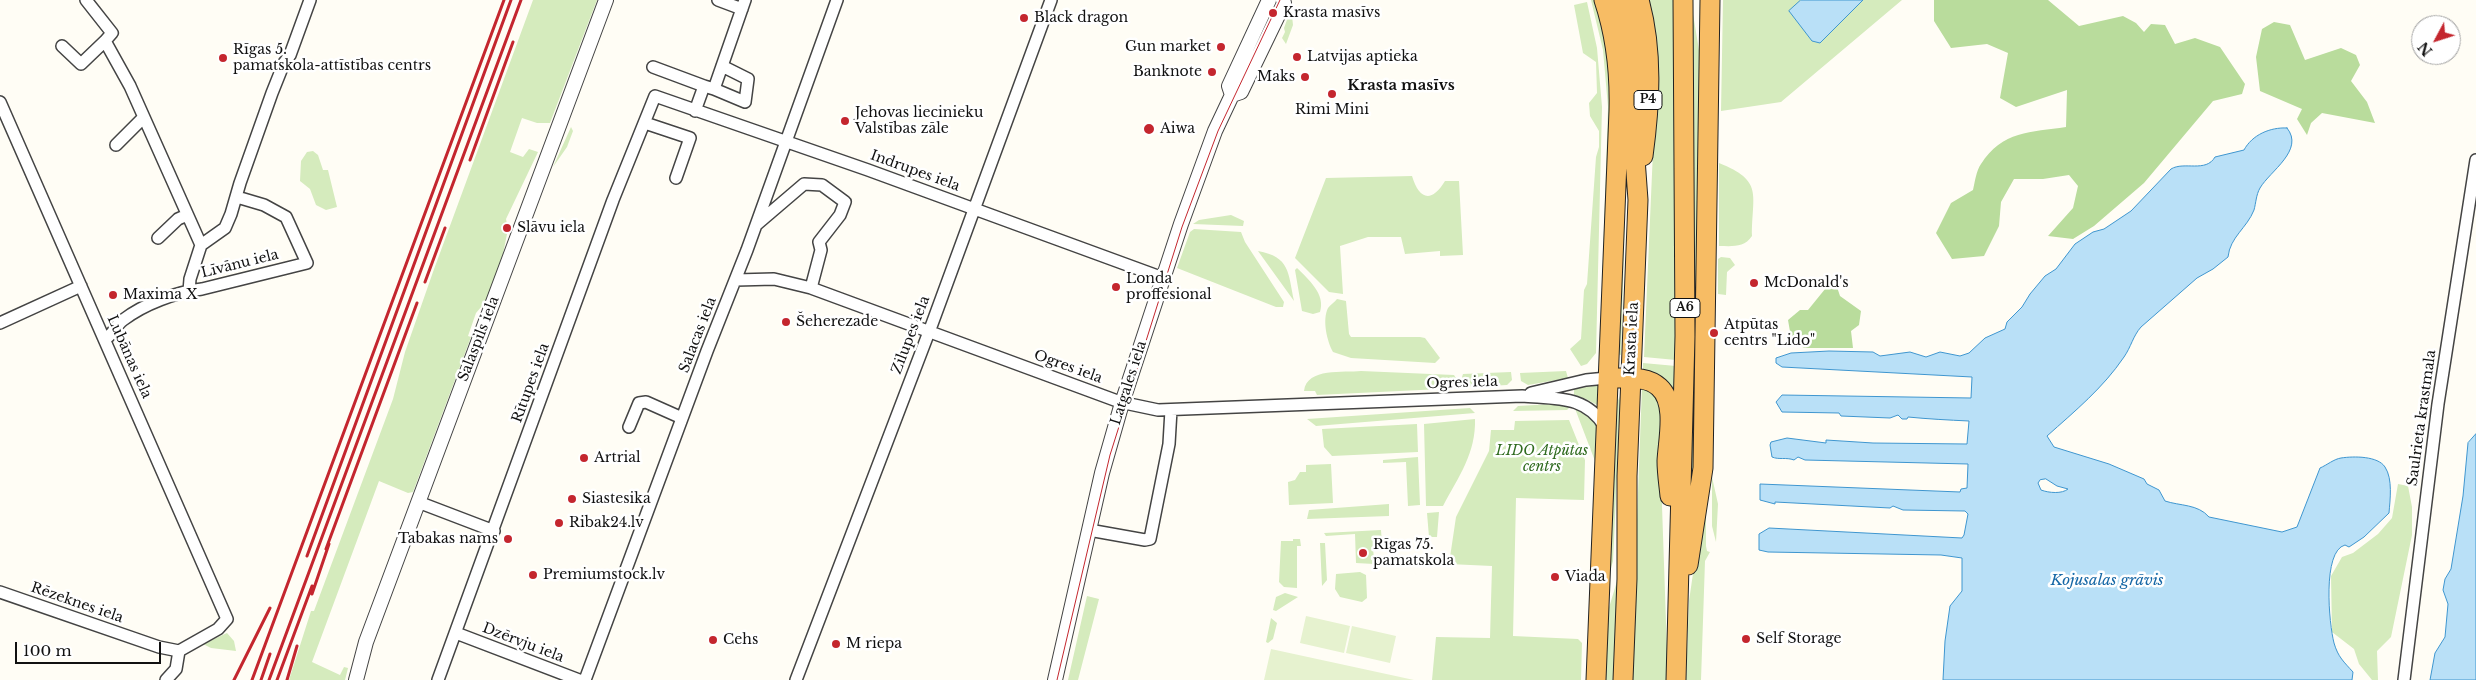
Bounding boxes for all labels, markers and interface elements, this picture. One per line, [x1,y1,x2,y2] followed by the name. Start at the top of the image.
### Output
[1283,5,1380,21] place label: Krasta masīvs
[1267,7,1279,19] marker: Krasta masīvs
[1034,10,1128,26] place label: Black dragon
[1018,12,1030,24] marker: Black dragon
[2411,15,2461,65] north arrow
[2414,38,2436,60] text: N
[1125,39,1211,55] place label: Gun market
[1215,41,1227,53] marker: Gun market
[233,42,431,74] place label: Rīgas 5. pamatskola-attīstības centrs
[1307,49,1418,65] place label: Latvijas aptieka
[1291,51,1303,63] marker: Latvijas aptieka
[217,52,229,64] marker: Rīgas 5. pamatskola-attīstības centrs
[1133,64,1202,80] place label: Banknote
[1206,66,1218,78] marker: Banknote
[1257,69,1295,85] place label: Maks
[1299,71,1311,83] marker: Maks
[1347,77,1455,95] district label: Krasta masīvs
[1326,88,1338,100] marker: Rimi Mini
[1634,90,1662,110] road number: P4
[1295,102,1369,118] place label: Rimi Mini
[855,105,983,138] place label: Jehovas liecinieku Valstības zāle
[839,115,851,127] marker: Jehovas liecinieku Valstības zāle
[1160,121,1195,137] place label: Aiwa
[1142,122,1156,136] marker: Aiwa
[868,147,962,195] street label: Indrupes iela
[517,220,585,236] place label: Slāvu iela
[501,222,513,234] marker: Slāvu iela
[200,246,280,282] street label: Līvānu iela
[1126,271,1211,304] place label: Londa proffesional
[1764,275,1849,291] place label: McDonald's
[1748,277,1760,289] marker: McDonald's
[1110,281,1122,293] marker: Londa proffesional
[123,287,198,303] place label: Maxima X
[107,289,119,301] marker: Maxima X
[888,293,934,377] street label: Zilupes iela
[455,294,503,384] street label: Salaspils iela
[676,295,720,375] street label: Salacas iela
[1670,298,1700,318] road number: A6
[1622,302,1642,376] street label: Krasta iela
[103,313,155,401] street label: Lubānas iela
[796,314,878,330] place label: Šeherezade
[780,316,792,328] marker: Šeherezade
[1724,317,1815,350] place label: Atpūtas centrs "Lido"
[1708,327,1720,339] marker: Atpūtas centrs "Lido"
[1108,339,1150,427] street label: Latgales iela
[509,341,553,425] street label: Rītupes iela
[1032,347,1104,387] street label: Ogres iela
[2404,349,2440,487] street label: Saulrieta krastmala
[1426,373,1498,393] street label: Ogres iela
[1496,443,1588,476] park label: LIDO Atpūtas centrs
[594,450,641,466] place label: Artrial
[578,452,590,464] marker: Artrial
[582,491,651,507] place label: Siastesika
[566,493,578,505] marker: Siastesika
[569,515,644,531] place label: Ribak24.lv
[553,517,565,529] marker: Ribak24.lv
[398,531,498,547] place label: Tabakas nams
[502,533,514,545] marker: Tabakas nams
[1373,537,1454,570] place label: Rīgas 75. pamatskola
[1357,547,1369,559] marker: Rīgas 75. pamatskola
[543,567,665,583] place label: Premiumstock.lv
[527,569,539,581] marker: Premiumstock.lv
[1565,569,1606,585] place label: Viada
[1549,571,1561,583] marker: Viada
[2050,572,2164,590] water label: Kojusalas grāvis
[29,579,125,627] street label: Rēzeknes iela
[480,620,566,666] street label: Dzērvju iela
[1756,631,1842,647] place label: Self Storage
[18,632,164,664] scale bar
[723,632,758,648] place label: Cehs
[1740,633,1752,645] marker: Self Storage
[707,634,719,646] marker: Cehs
[846,636,902,652] place label: M riepa
[830,638,842,650] marker: M riepa
[23,641,72,660] text: 100 m

